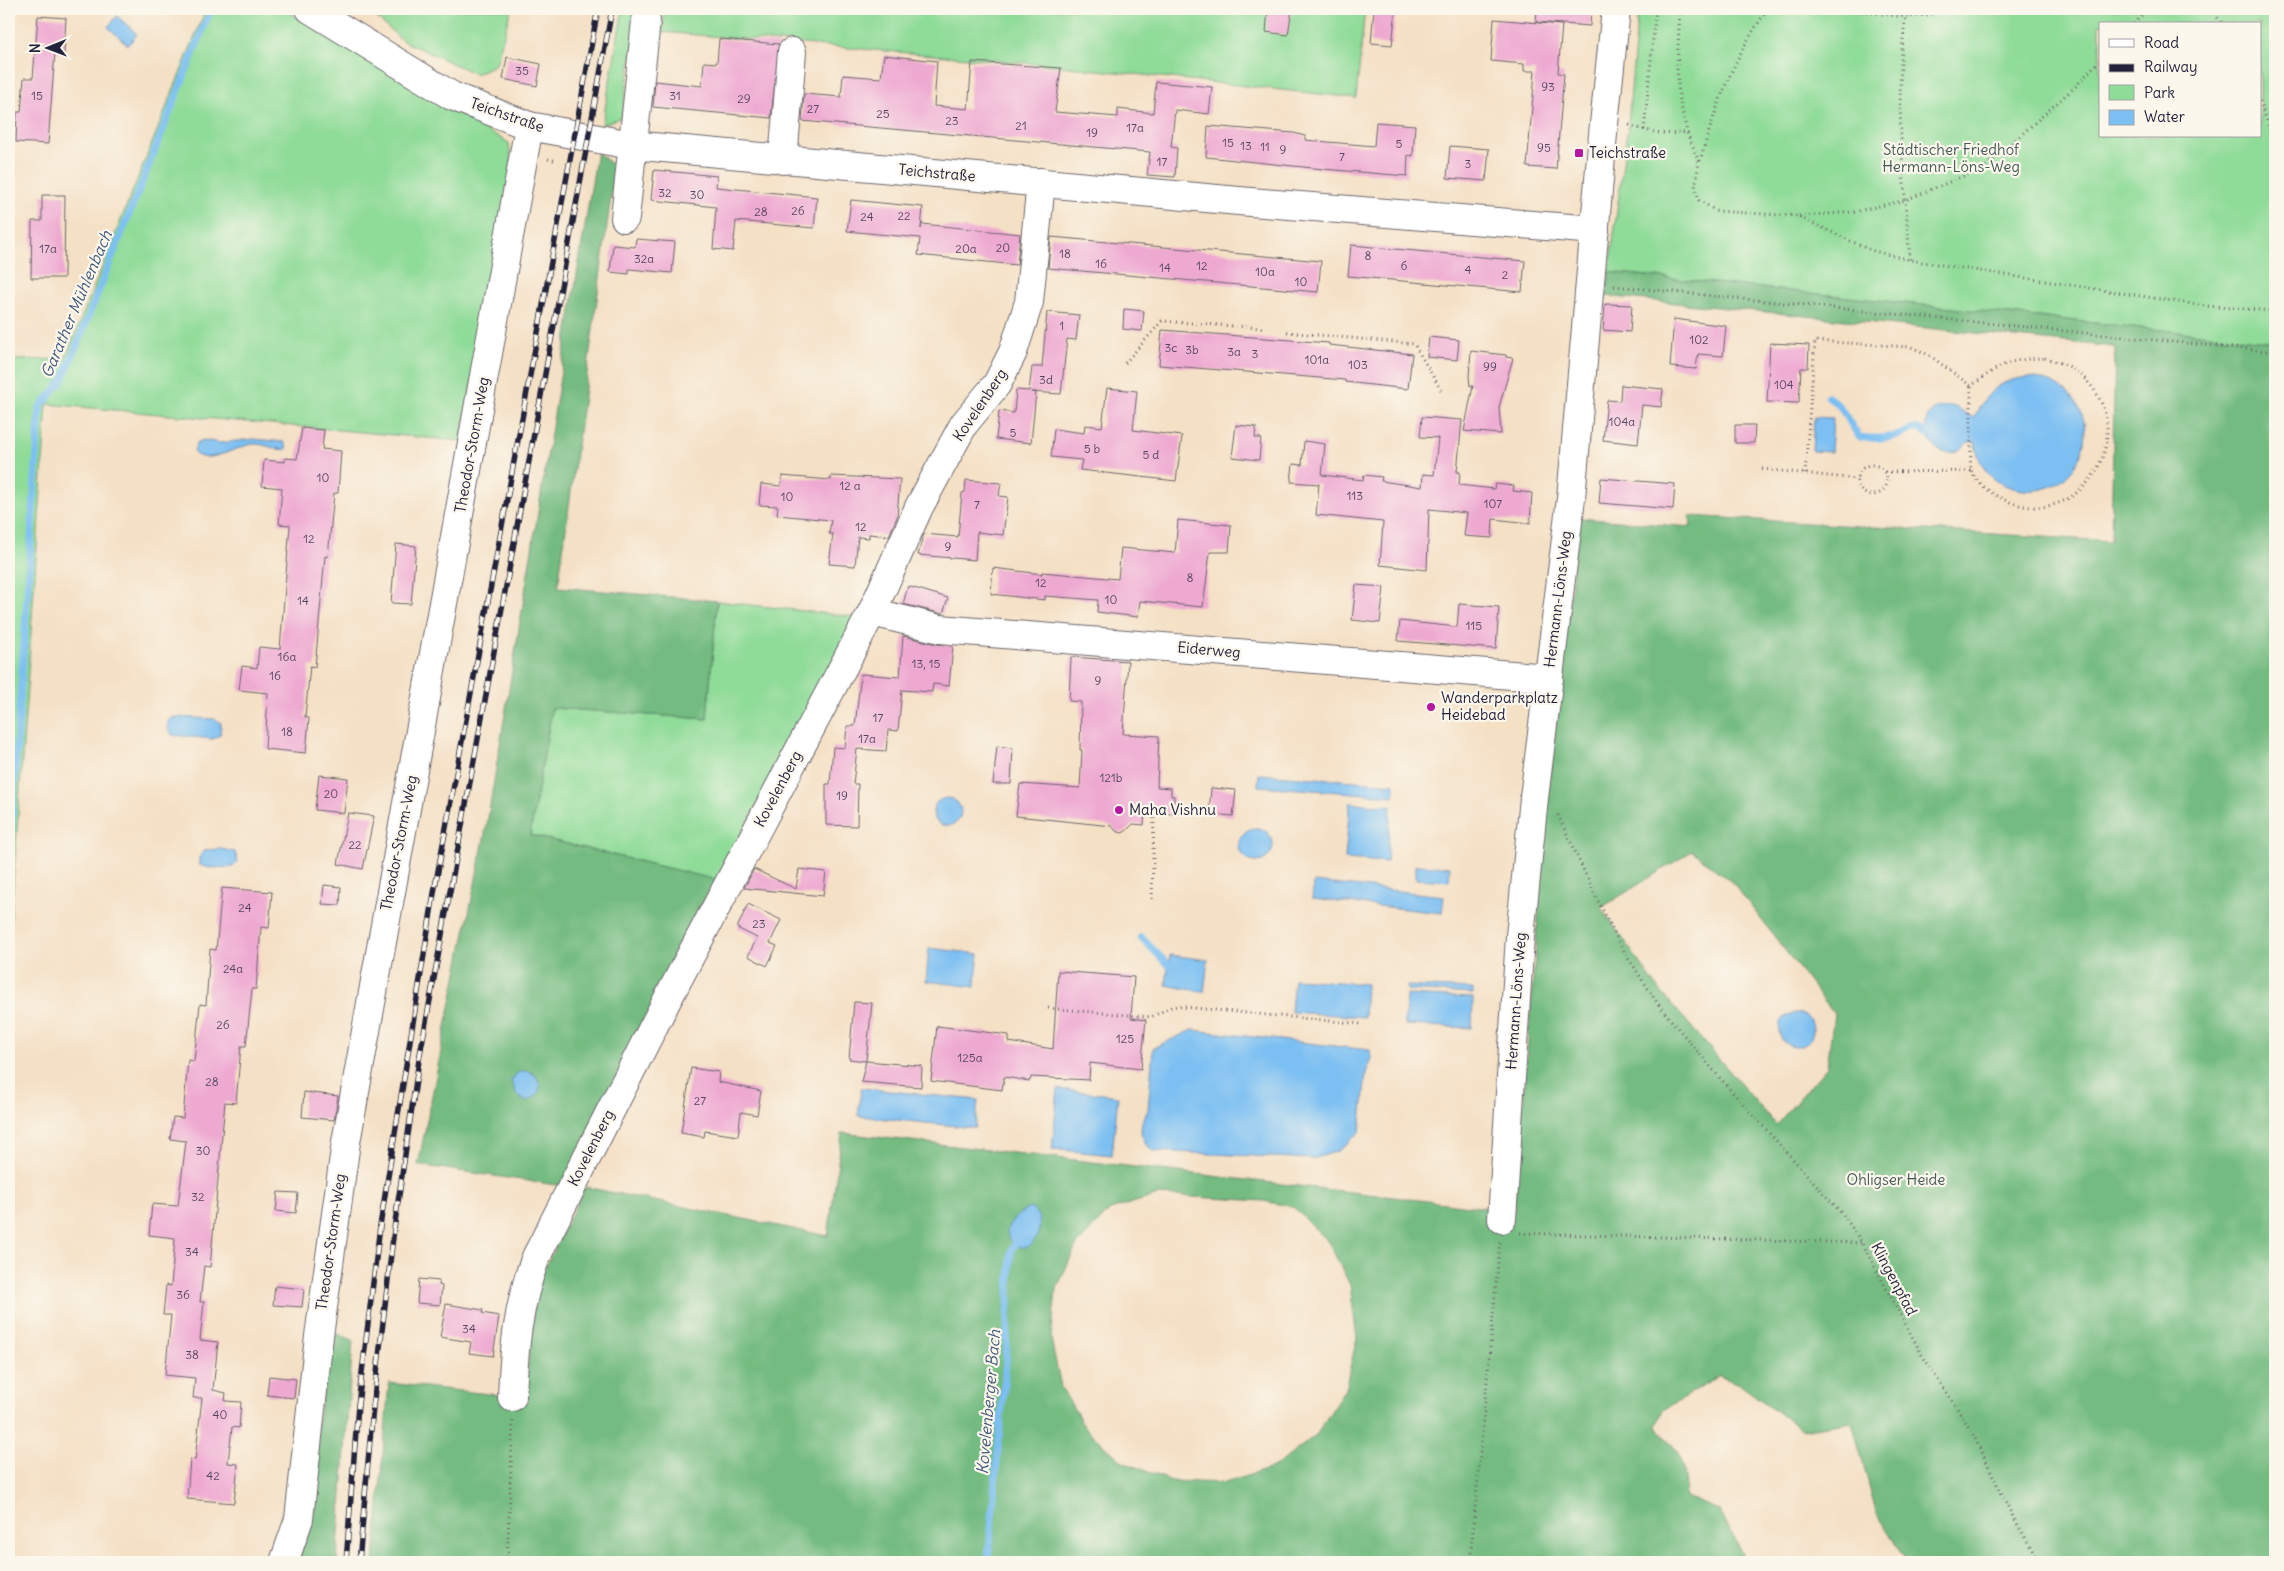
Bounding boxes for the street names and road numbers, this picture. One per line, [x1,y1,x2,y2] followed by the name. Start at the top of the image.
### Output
[468,93,547,136] street label: Teichstraße
[898,160,976,185] street label: Teichstraße
[948,365,1011,445] street label: Kovelenberg
[450,375,493,514] street label: Theodor-Storm-Weg
[1540,529,1575,668] street label: Hermann-Löns-Weg
[1177,637,1241,662] street label: Eiderweg
[750,747,806,830] street label: Kovelenberg
[376,773,421,912] street label: Theodor-Storm-Weg
[1501,932,1530,1070] street label: Hermann-Löns-Weg
[563,1106,618,1189] street label: Kovelenberg
[312,1172,350,1311] street label: Theodor-Storm-Weg
[1867,1239,1922,1319] street label: Klingenpfad

